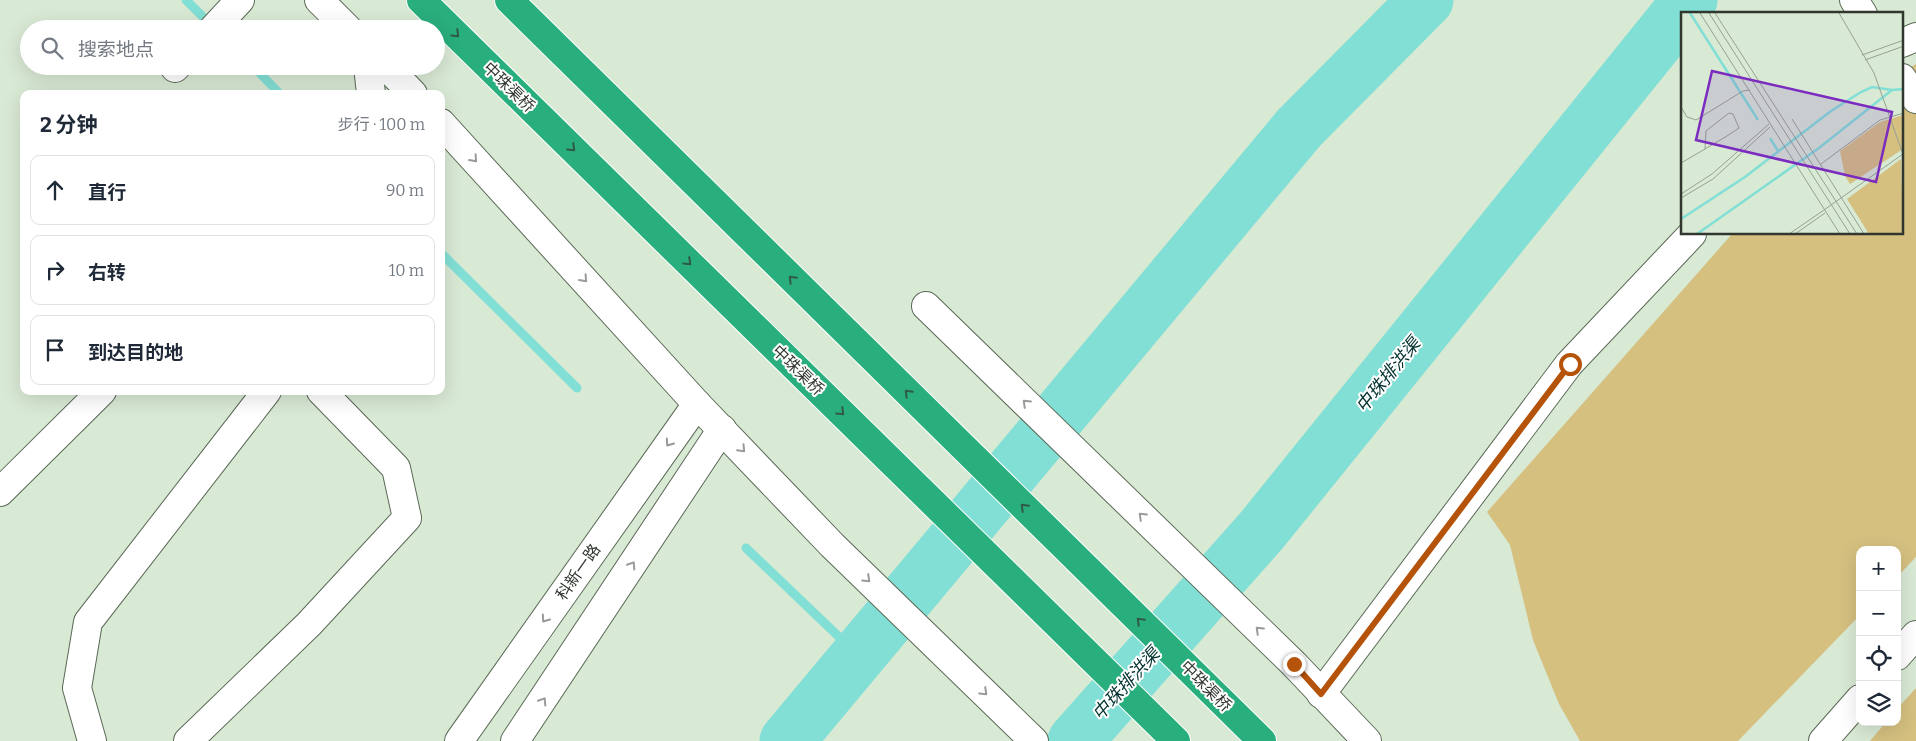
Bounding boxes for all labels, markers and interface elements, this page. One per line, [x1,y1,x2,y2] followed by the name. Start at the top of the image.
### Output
[1681,12,1904,235] inset map
[20,20,445,75] search box
[450,28,459,37] one-way arrow
[38,34,66,62] icon: search
[78,38,154,61] text: 搜索地点
[479,58,539,116] street label: 中珠渠桥
[40,112,98,138] text: 2 分钟
[338,115,425,134] text: 步行 · 100 m
[566,142,575,151] one-way arrow
[468,153,477,162] one-way arrow
[41,176,69,204] icon: ahead
[88,181,126,204] text: 直行
[386,181,424,200] text: 90 m
[41,256,69,284] icon: right
[682,256,691,265] one-way arrow
[88,261,126,284] text: 右转
[389,261,424,280] text: 10 m
[578,273,587,282] one-way arrow
[789,276,798,285] one-way arrow
[1351,331,1427,417] water label: 中珠排洪渠
[41,336,69,364] icon: arrive
[88,341,183,364] text: 到达目的地
[768,341,828,399] street label: 中珠渠桥
[1559,353,1582,376] route start
[905,390,914,399] one-way arrow
[1022,400,1031,409] one-way arrow
[835,407,844,416] one-way arrow
[666,438,675,447] one-way arrow
[736,444,745,453] one-way arrow
[1021,504,1030,513] one-way arrow
[1139,513,1148,522] one-way arrow
[552,540,604,604] street label: 科新一路
[1856,546,1901,726] map controls
[1856,546,1901,591] button: +
[626,562,635,571] one-way arrow
[861,573,870,582] one-way arrow
[1856,591,1901,636] button: −
[542,613,551,623] one-way arrow
[1137,618,1146,627] one-way arrow
[1256,626,1265,635] one-way arrow
[1856,636,1901,681] button: locate
[1088,641,1166,725] water label: 中珠排洪渠
[1283,653,1306,676] route end
[1177,657,1235,715] street label: 中珠渠桥
[1856,681,1901,726] button: layers
[978,687,987,696] one-way arrow
[536,697,546,706] one-way arrow

